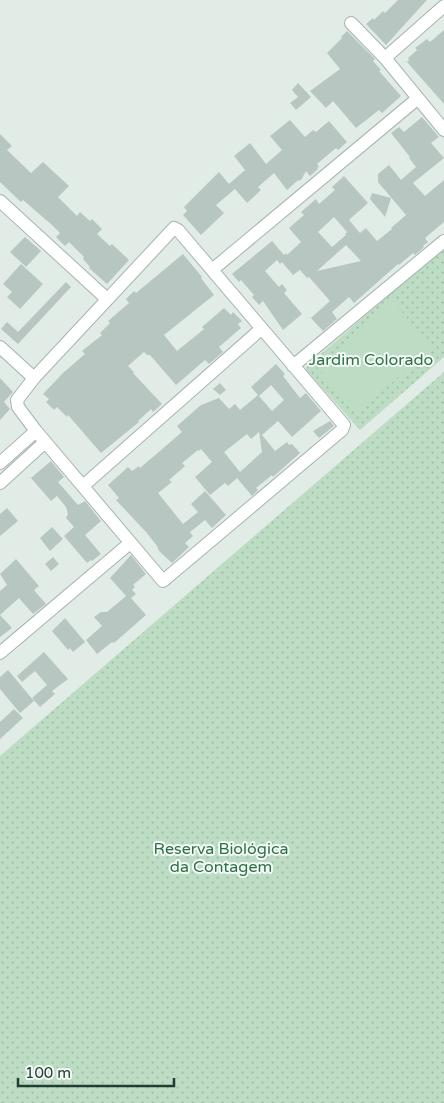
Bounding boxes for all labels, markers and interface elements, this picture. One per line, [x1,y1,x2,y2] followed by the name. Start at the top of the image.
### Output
[309,350,433,370] park label: Jardim Colorado
[154,839,288,877] park label: Reserva Biológica da Contagem
[18,1056,174,1088] scale bar
[25,1064,71,1082] text: 100 m

